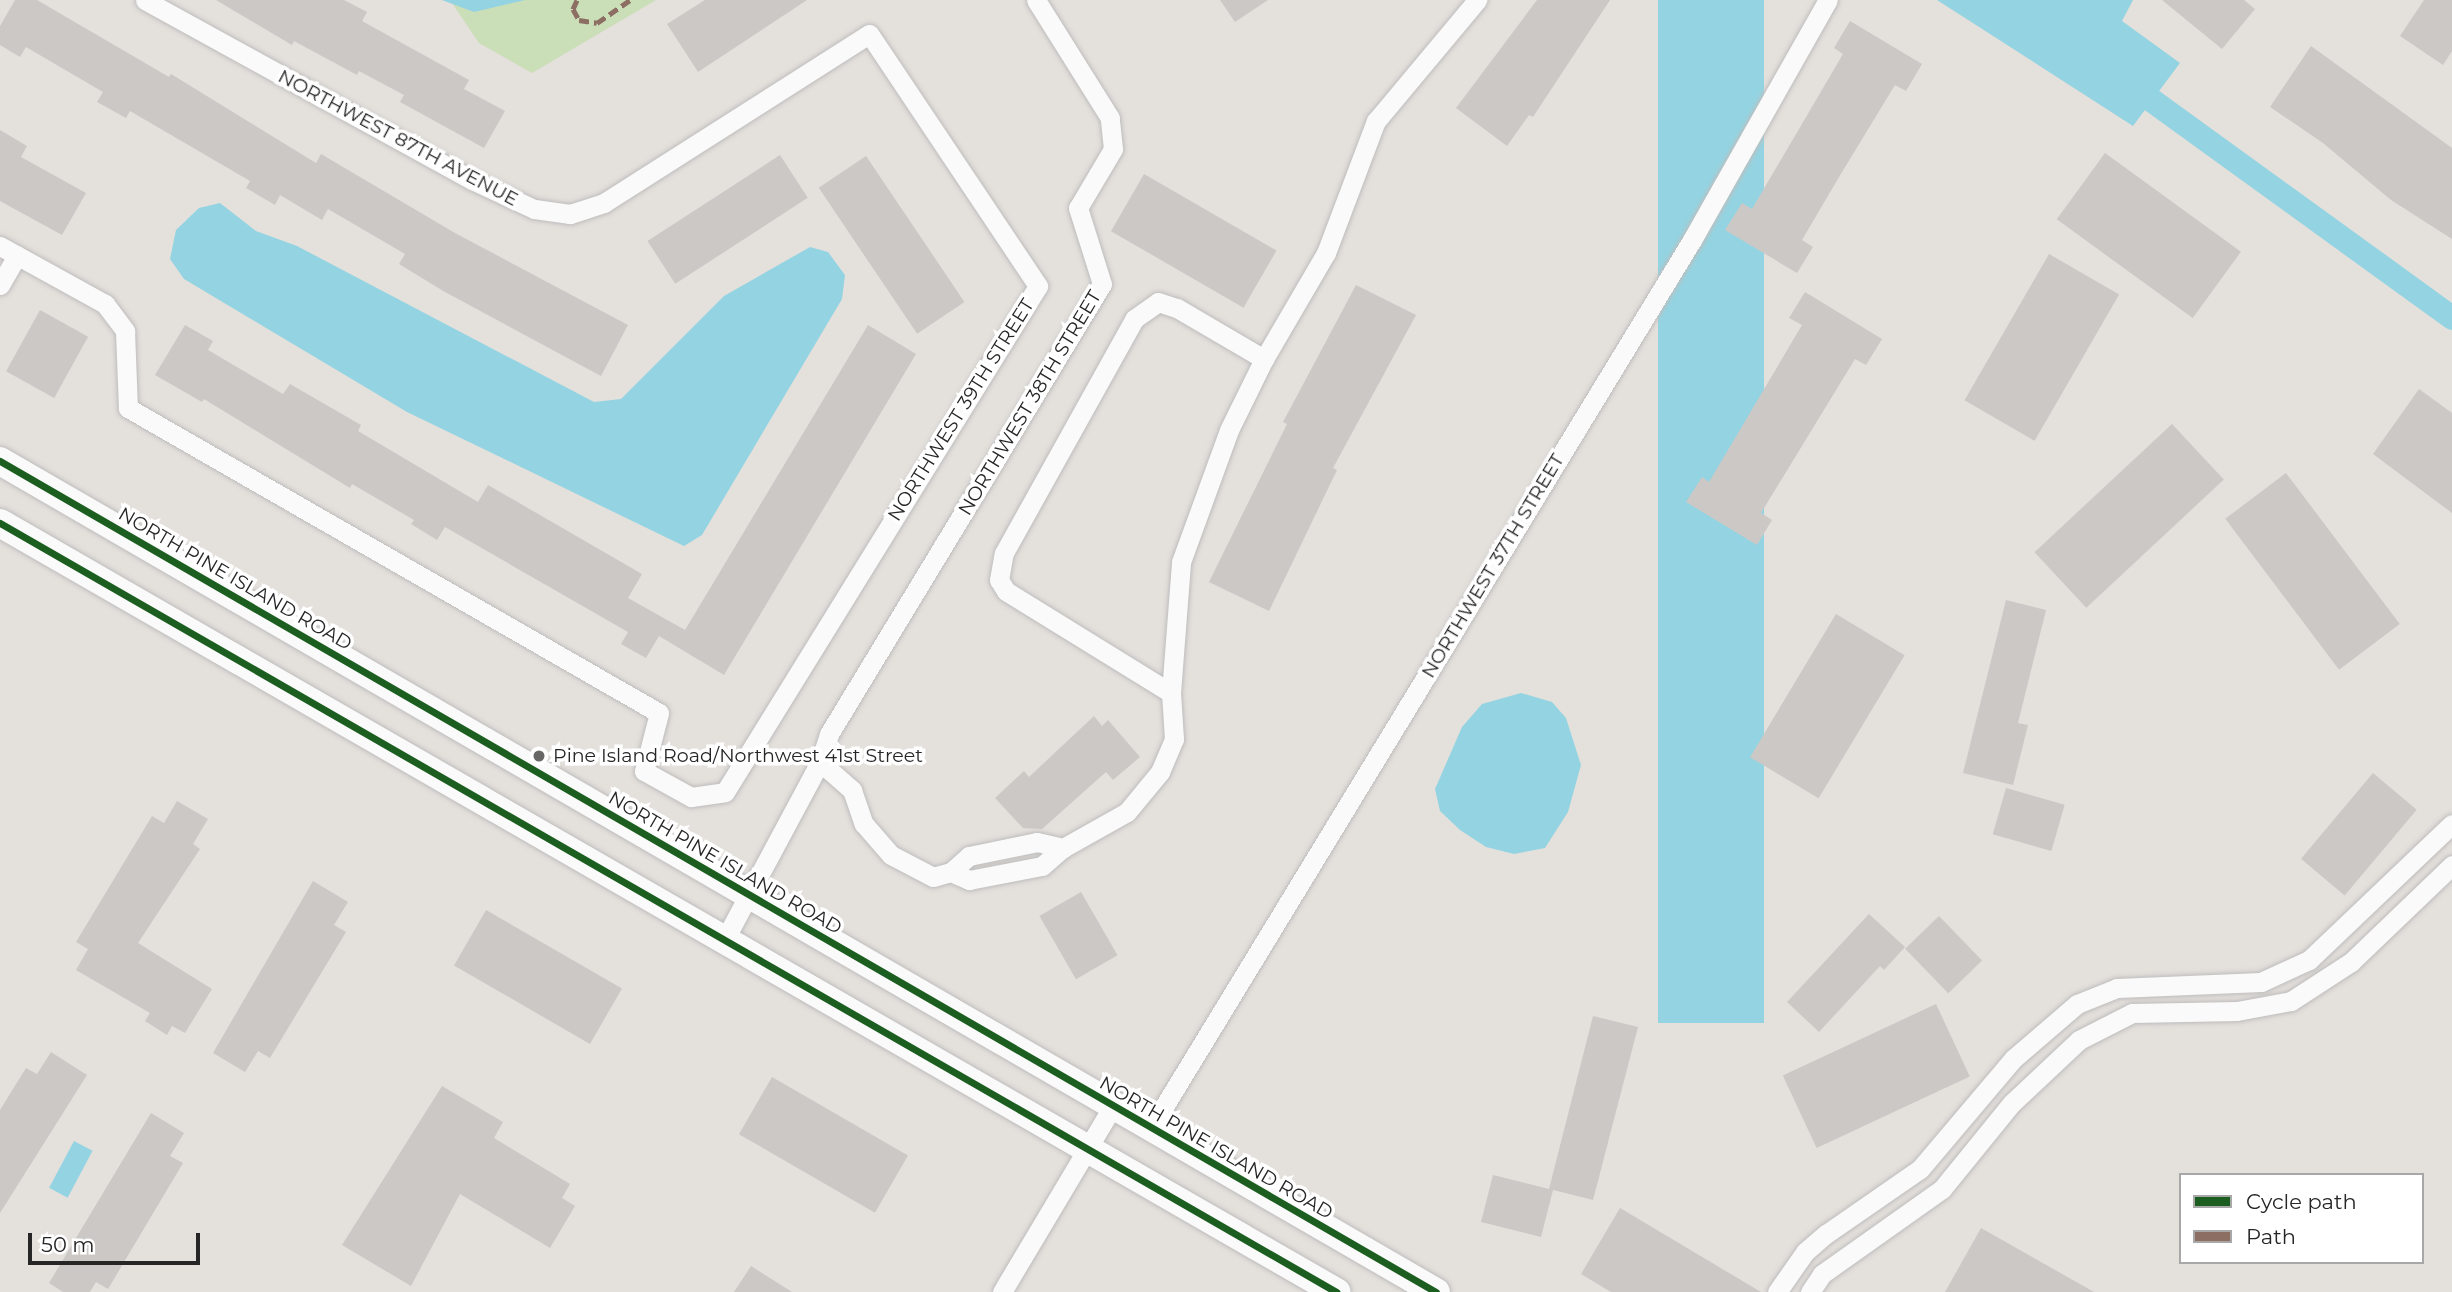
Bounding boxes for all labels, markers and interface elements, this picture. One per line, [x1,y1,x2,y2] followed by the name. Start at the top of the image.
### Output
[274,65,522,211] street label: NORTHWEST 87TH AVENUE
[954,286,1106,520] street label: NORTHWEST 38TH STREET
[883,295,1039,525] street label: NORTHWEST 39TH STREET
[1417,450,1569,682] street label: NORTHWEST 37TH STREET
[114,503,356,655] street label: NORTH PINE ISLAND ROAD
[553,745,923,767] place label: Pine Island Road/Northwest 41st Street
[531,748,547,764] marker: Pine Island Road/Northwest 41st Street
[604,787,846,939] street label: NORTH PINE ISLAND ROAD
[1095,1072,1337,1224] street label: NORTH PINE ISLAND ROAD
[2179,1173,2424,1264] legend
[2246,1189,2357,1214] text: Cycle path
[32,1218,203,1262] scale bar
[2246,1224,2296,1249] text: Path
[41,1232,95,1257] text: 50 m

